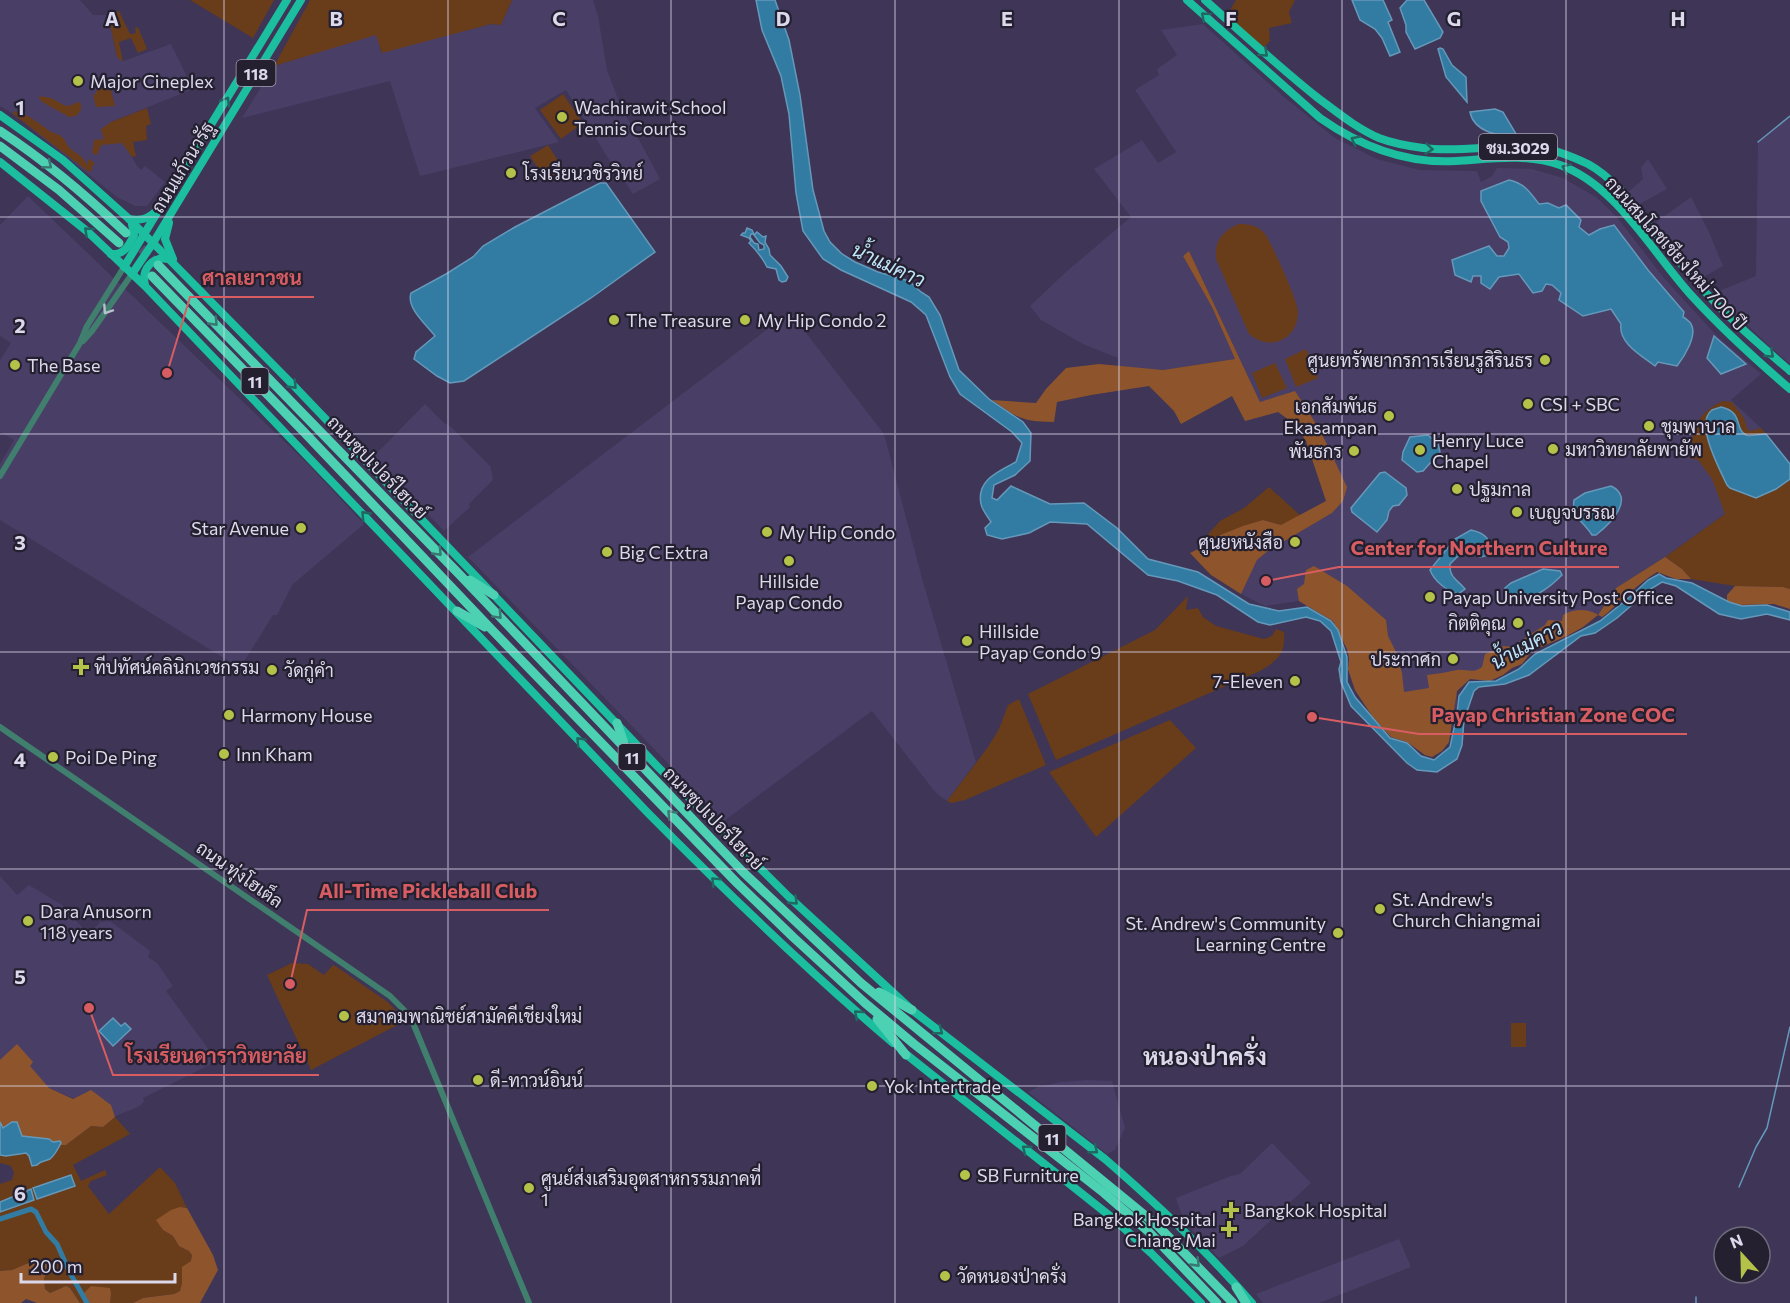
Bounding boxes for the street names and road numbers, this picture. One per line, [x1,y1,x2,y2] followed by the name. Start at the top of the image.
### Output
[236,60,276,86] road number: 118
[146,117,220,218] street label: ถนนแก้วนวรัฐ
[1479,134,1557,160] road number: ชม.3029
[1601,171,1752,335] street label: ถนนสมโภชเชียงใหม่ 700 ปี
[242,368,268,394] road number: 11
[322,410,434,525] street label: ถนนซุปเปอร์ไฮเวย์
[618,744,646,770] road number: 11
[658,761,770,876] street label: ถนนซุปเปอร์ไฮเวย์
[191,834,289,914] street label: ถนน ทุ่งโฮเต็ล
[1038,1125,1066,1151] road number: 11

